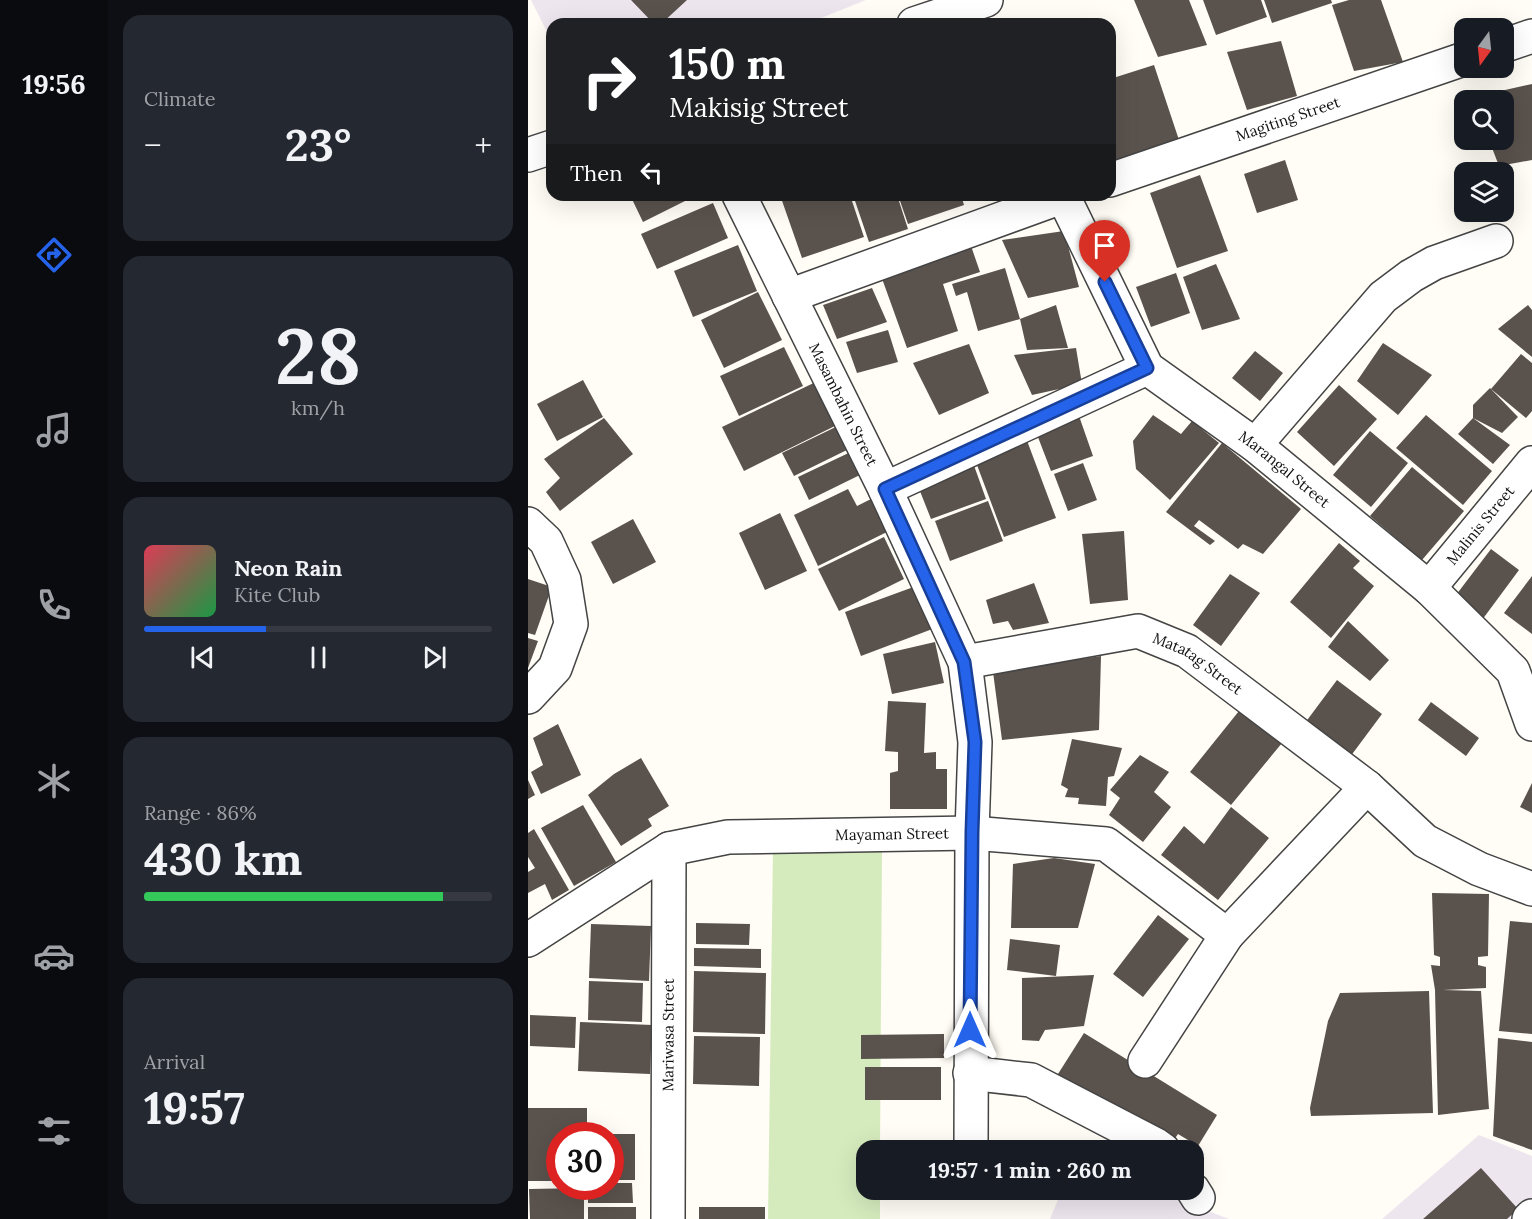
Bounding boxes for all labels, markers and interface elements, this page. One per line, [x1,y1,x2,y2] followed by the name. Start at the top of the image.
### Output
[1454,18,1514,78] north arrow
[1454,18,1514,222] map controls
[669,37,785,91] text: 150 m
[570,42,648,120] icon: right
[22,67,86,101] text: 19:56
[144,86,216,111] text: Climate
[669,90,848,124] text: Makisig Street
[1454,90,1514,150] button: search
[1233,92,1342,145] street label: Magiting Street
[285,116,351,173] text: 23°
[144,124,162,166] text: −
[474,124,492,166] text: +
[635,156,668,189] icon: left
[570,159,623,187] text: Then
[1454,162,1514,222] button: layers
[1079,220,1130,282] pin
[1088,229,1121,262] icon: arrive
[33,234,75,276] icon: directions
[275,306,361,405] text: 28
[805,340,882,469] street label: Masambahin Street
[291,395,345,420] text: km/h
[33,409,75,451] icon: music
[1235,427,1334,512] street label: Marangal Street
[1442,482,1518,569] street label: Malinis Street
[234,554,342,582] text: Neon Rain
[234,582,320,607] text: Kite Club
[33,584,75,626] icon: phone
[1150,628,1247,699] street label: Matatag Street
[186,641,219,674] icon: previous
[302,641,335,674] icon: pause
[418,641,451,674] icon: next
[33,760,75,802] icon: climate
[144,800,257,825] text: Range · 86%
[835,823,949,844] street label: Mayaman Street
[144,830,302,887] text: 430 km
[33,935,75,977] icon: car
[658,978,678,1092] street label: Mariwasa Street
[938,998,1002,1062] position arrow
[144,1049,205,1074] text: Arrival
[144,1079,245,1136] text: 19:57
[33,1110,75,1152] icon: filters
[546,1122,624,1200] speed limit sign: 30
[929,1156,1131,1184] text: 19:57 · 1 min · 260 m

